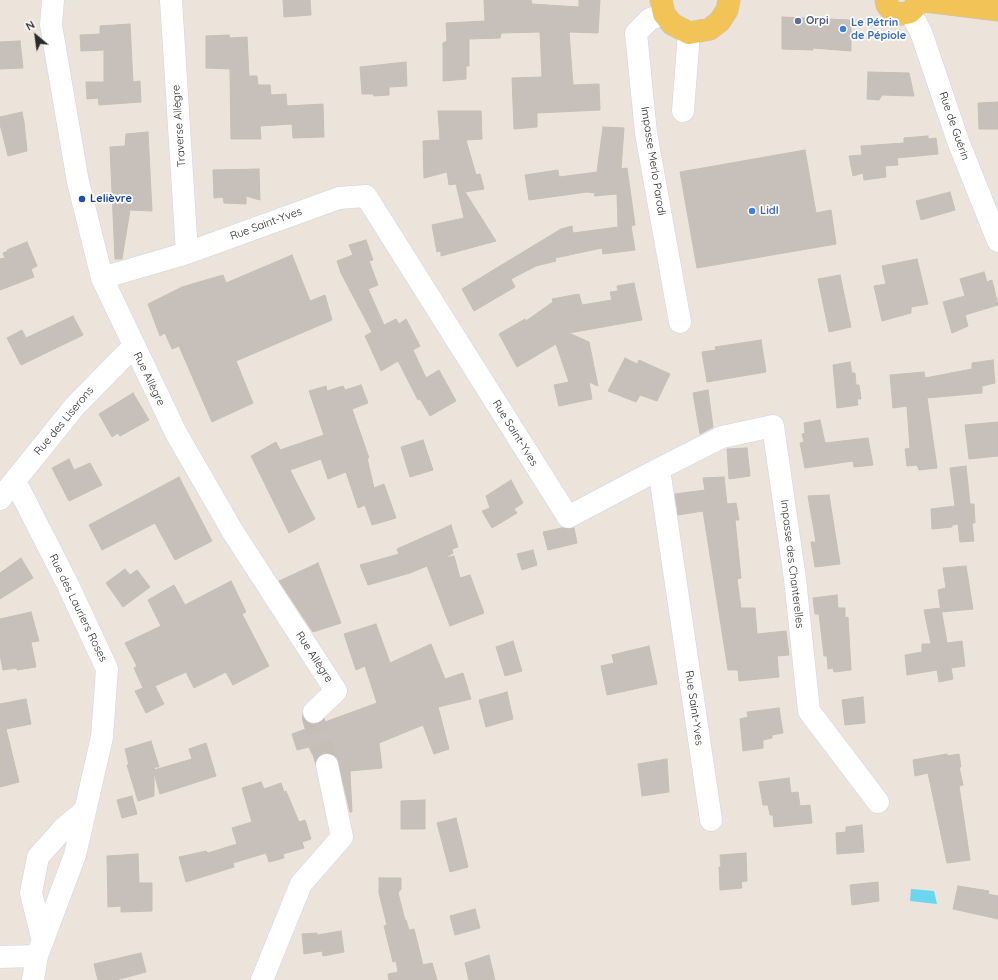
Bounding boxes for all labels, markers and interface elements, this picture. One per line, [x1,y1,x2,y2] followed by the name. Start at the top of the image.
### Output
[806,14,829,28] place label: Orpi
[16,16,56,56] north arrow
[793,16,803,26] marker: Orpi
[851,16,906,42] place label: Le Pétrin de Pépiole
[23,17,37,34] text: N
[838,24,848,34] marker: Le Pétrin de Pépiole
[170,84,188,168] street label: Traverse Allègre
[936,90,972,162] street label: Rue de Guérin
[638,106,668,216] street label: Impasse Merlo Parodi
[90,192,132,206] place label: Lelièvre
[77,194,87,204] marker: Lelièvre
[760,204,779,218] place label: Lidl
[228,205,304,243] street label: Rue Saint-Yves
[747,206,757,216] marker: Lidl
[130,350,168,408] street label: Rue Allègre
[31,384,97,458] street label: Rue des Liserons
[489,397,541,469] street label: Rue Saint-Yves
[778,499,806,629] street label: Impasse des Chanterelles
[46,552,110,664] street label: Rue des Lauriers Roses
[293,629,335,685] street label: Rue Allègre
[682,670,706,746] street label: Rue Saint-Yves

